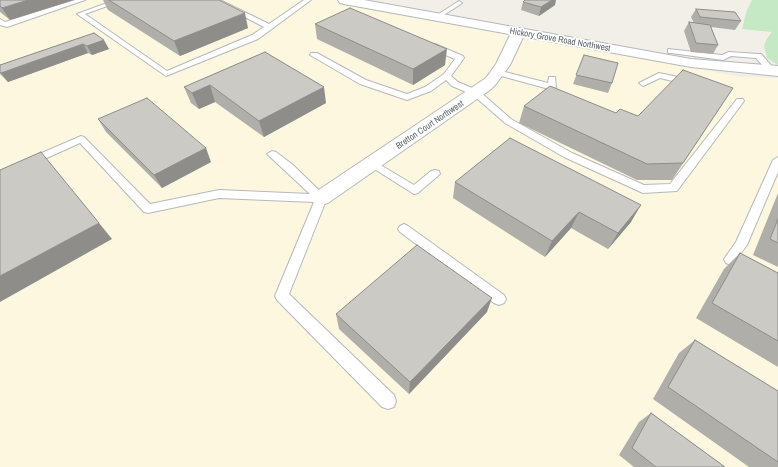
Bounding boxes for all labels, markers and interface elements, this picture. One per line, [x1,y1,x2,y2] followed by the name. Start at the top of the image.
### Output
[509,26,611,54] street label: Hickory Grove Road Northwest
[394,98,466,152] street label: Bretton Court Northwest

